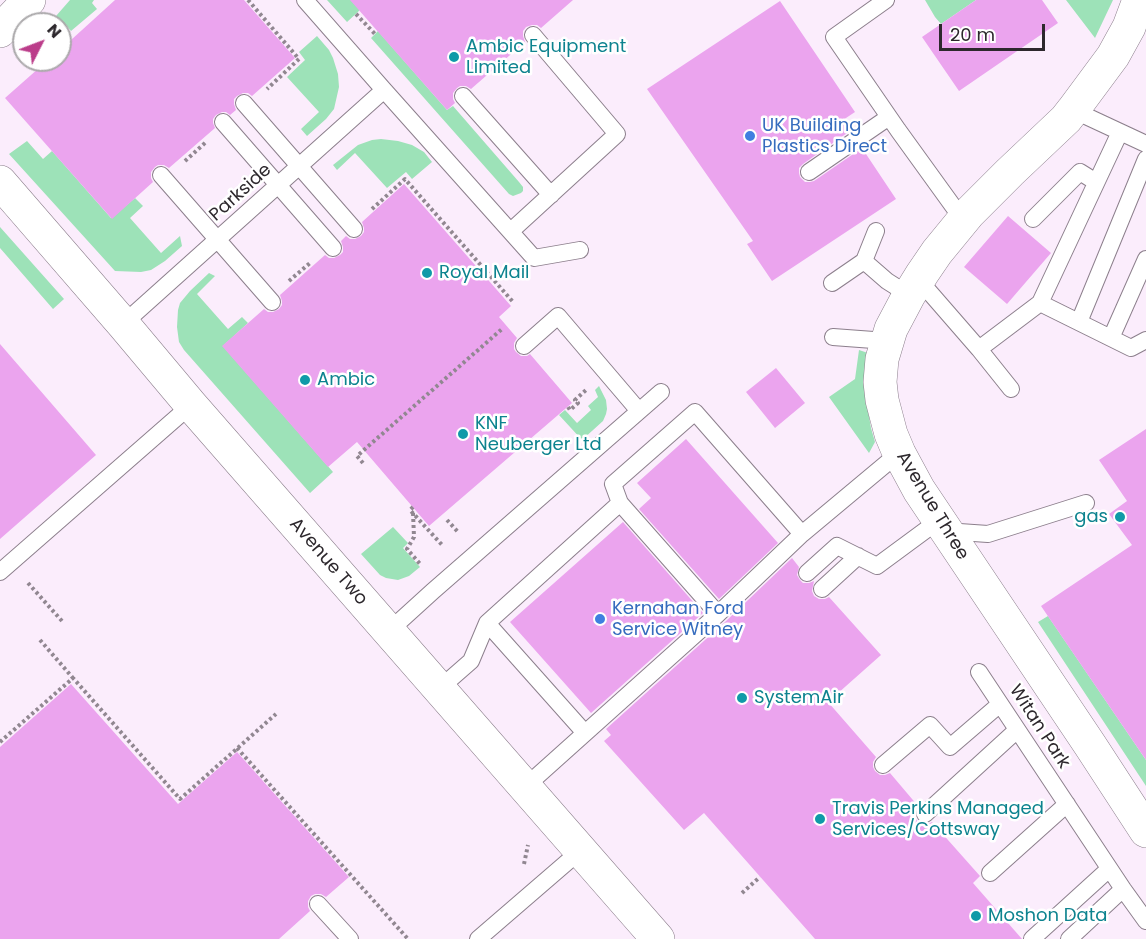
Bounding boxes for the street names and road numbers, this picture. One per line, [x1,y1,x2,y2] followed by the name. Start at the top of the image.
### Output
[206,160,276,226] street label: Parkside
[891,448,973,564] street label: Avenue Three
[284,514,372,610] street label: Avenue Two
[1004,681,1074,773] street label: Witan Park

